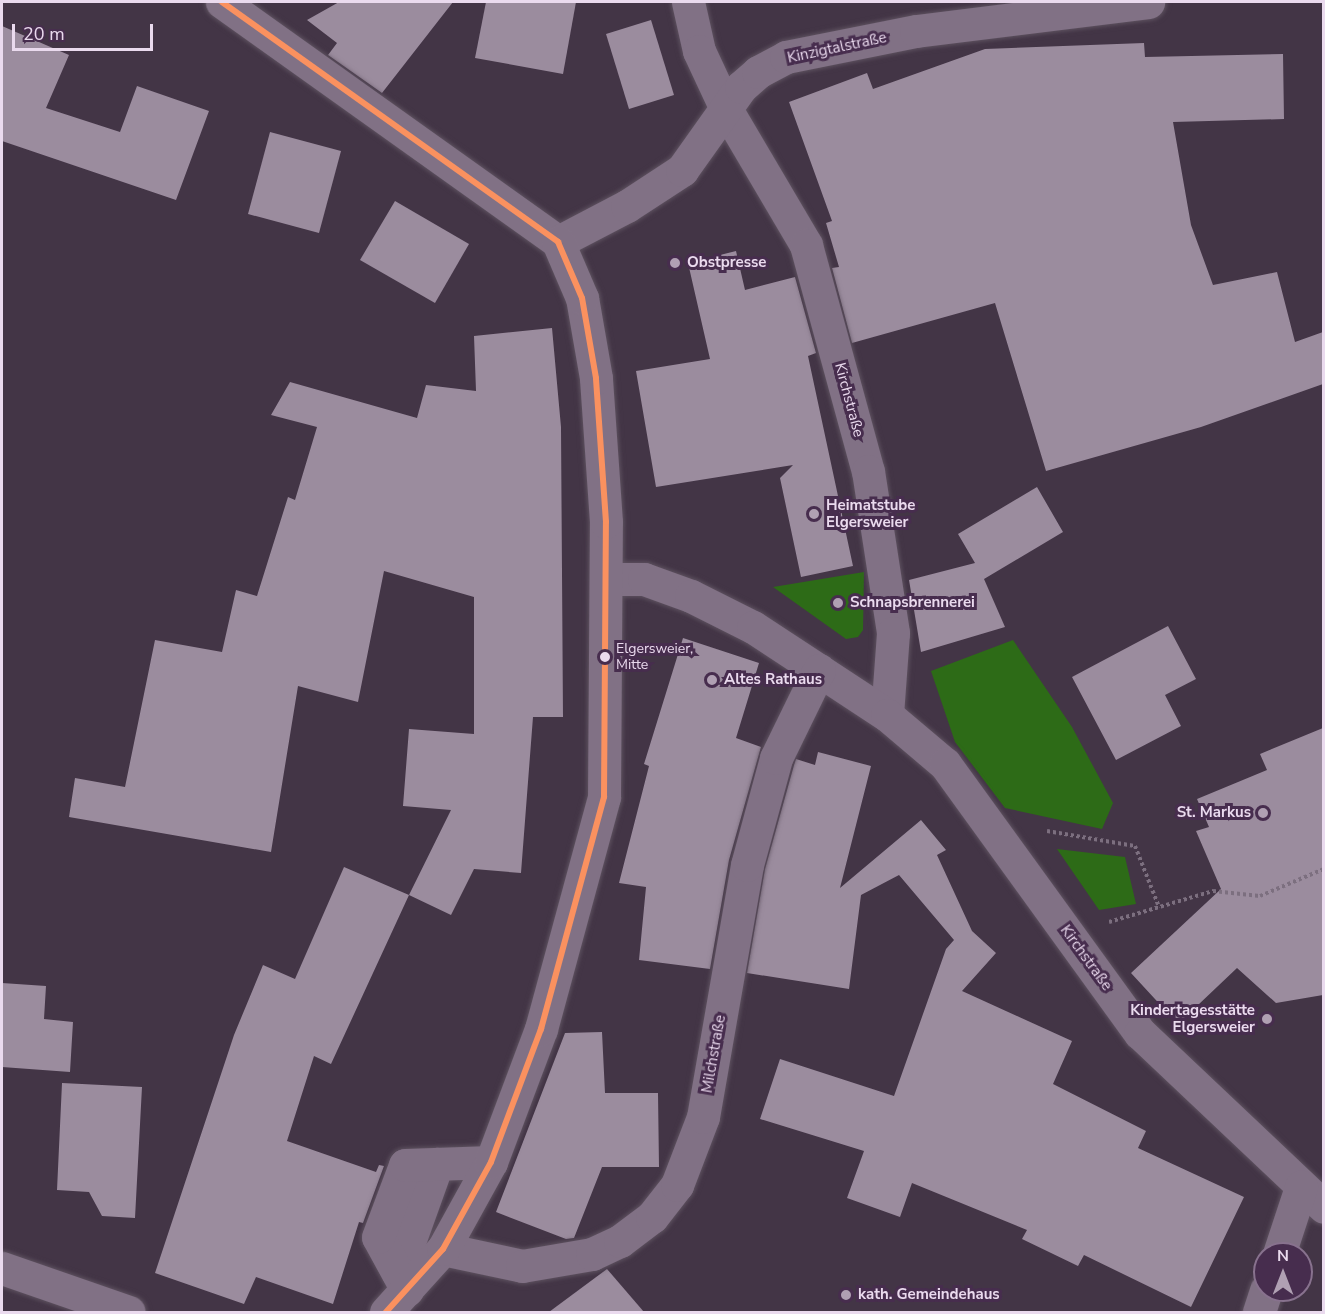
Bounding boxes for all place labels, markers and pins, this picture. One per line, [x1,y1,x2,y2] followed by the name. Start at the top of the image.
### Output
[687,254,766,272] place label: Obstpresse
[668,256,682,270] marker: Obstpresse
[826,496,915,531] place label: Heimatstube Elgersweier
[807,507,821,521] marker: Heimatstube Elgersweier
[850,594,975,612] place label: Schnapsbrennerei
[831,596,845,610] marker: Schnapsbrennerei
[616,641,693,674] place label: Elgersweier, Mitte
[599,651,611,663] marker: Elgersweier, Mitte
[724,671,822,689] place label: Altes Rathaus
[705,673,719,687] marker: Altes Rathaus
[1177,804,1251,822] place label: St. Markus
[1256,806,1270,820] marker: St. Markus
[1130,1001,1255,1036] place label: Kindertagesstätte Elgersweier
[1260,1012,1274,1026] marker: Kindertagesstätte Elgersweier
[858,1286,1000,1304] place label: kath. Gemeindehaus
[839,1288,853,1302] marker: kath. Gemeindehaus

